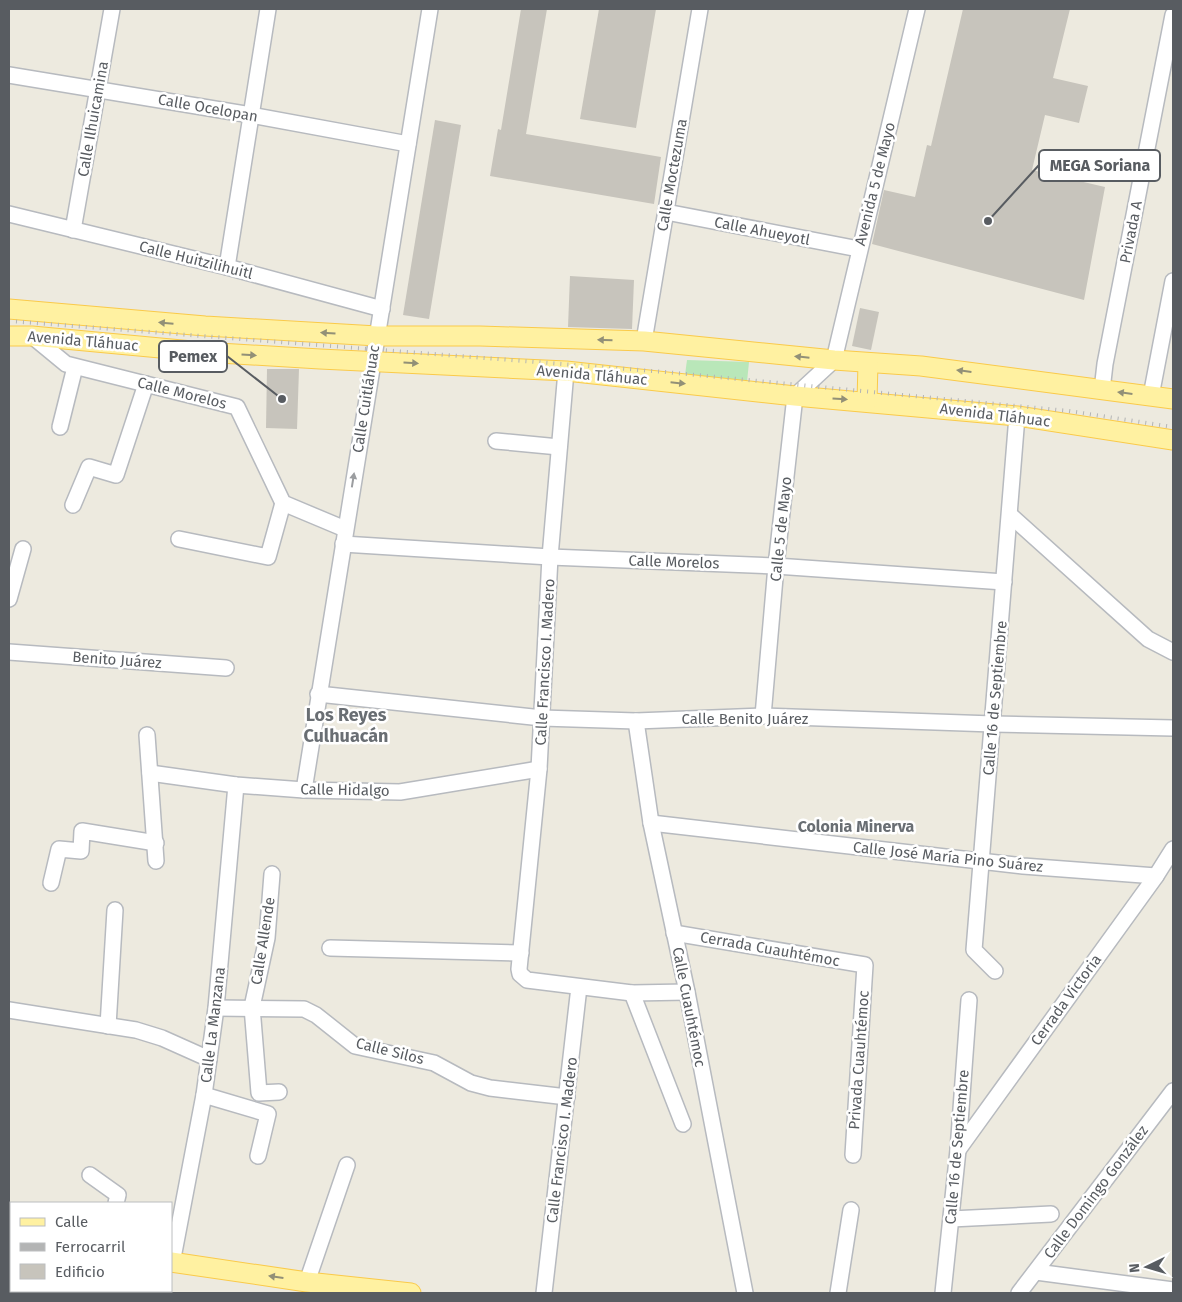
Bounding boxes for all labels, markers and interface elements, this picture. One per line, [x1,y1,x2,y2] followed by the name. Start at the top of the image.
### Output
[74,60,112,178] street label: Calle Ilhuicamina
[157,90,259,126] street label: Calle Ocelopan
[653,117,691,233] street label: Calle Moctezuma
[851,120,899,248] street label: Avenida 5 de Mayo
[1039,150,1160,181] callout: MEGA Soriana
[1050,156,1150,175] text: MEGA Soriana
[1116,199,1146,265] street label: Privada A
[713,213,812,249] street label: Calle Ahueyotl
[137,237,255,283] street label: Calle Huitzilihuitl
[158,318,174,326] one-way arrow
[27,327,139,355] street label: Avenida Tláhuac
[320,329,336,337] one-way arrow
[597,335,613,343] one-way arrow
[159,341,227,372] callout: Pemex
[349,344,383,454] street label: Calle Cuitláhuac
[169,347,218,366] text: Pemex
[241,351,257,359] one-way arrow
[794,353,810,361] one-way arrow
[404,359,420,367] one-way arrow
[536,361,648,389] street label: Avenida Tláhuac
[956,367,972,375] one-way arrow
[136,373,228,413] street label: Calle Morelos
[670,379,686,387] one-way arrow
[1117,389,1133,397] one-way arrow
[832,395,848,403] one-way arrow
[939,399,1051,431] street label: Avenida Tláhuac
[349,472,357,488] one-way arrow
[767,476,795,582] street label: Calle 5 de Mayo
[628,551,720,573] street label: Calle Morelos
[532,578,558,746] street label: Calle Francisco I. Madero
[979,620,1011,776] street label: Calle 16 de Septiembre
[72,648,163,672] street label: Benito Juárez
[304,704,388,747] district label: Los Reyes Culhuacán
[682,710,809,728] street label: Calle Benito Juárez
[300,780,390,800] street label: Calle Hidalgo
[798,817,915,836] district label: Colonia Minerva
[852,838,1044,876] street label: Calle José María Pino Suárez
[247,896,279,986] street label: Calle Allende
[699,928,841,970] street label: Cerrada Cuauhtémoc
[669,945,709,1069] street label: Calle Cuauhtémoc
[1027,951,1105,1049] street label: Cerrada Victoria
[197,966,229,1084] street label: Calle La Manzana
[845,990,873,1130] street label: Privada Cuauhtémoc
[354,1034,426,1068] street label: Calle Silos
[543,1056,581,1224] street label: Calle Francisco I. Madero
[941,1069,973,1225] street label: Calle 16 de Septiembre
[1040,1122,1152,1262] street label: Calle Domingo González
[10,1202,172,1292] legend
[55,1213,88,1231] text: Calle
[55,1238,126,1256] text: Ferrocarril
[1122,1242,1172,1292] north arrow
[55,1263,105,1281] text: Edificio
[1126,1263,1143,1273] text: N
[267,1273,283,1281] one-way arrow

